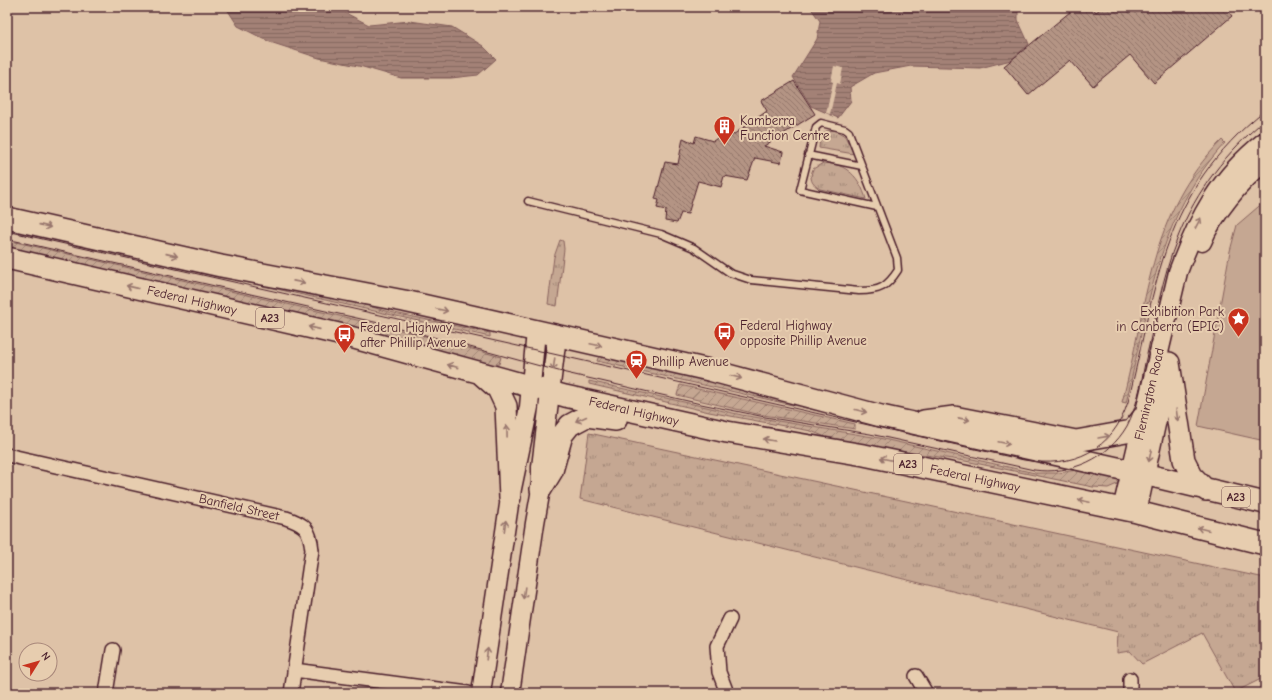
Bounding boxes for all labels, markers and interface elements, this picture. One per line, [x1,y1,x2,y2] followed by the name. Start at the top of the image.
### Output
[740,113,830,143] place label: Kamberra Function Centre
[712,114,738,147] building icon: Kamberra Function Centre
[1195,217,1202,229] one-way arrow
[38,223,51,231] one-way arrow
[165,252,178,260] one-way arrow
[292,279,305,287] one-way arrow
[146,282,239,318] street label: Federal Highway
[126,283,139,290] one-way arrow
[1116,304,1225,334] place label: Exhibition Park in Canberra (EPIC)
[1226,305,1252,338] place icon: Exhibition Park in Canberra (EPIC)
[435,306,448,314] one-way arrow
[256,308,284,328] road number: A23
[740,318,867,348] place label: Federal Highway opposite Phillip Avenue
[711,319,737,352] bus stop icon: Federal Highway opposite Phillip Avenue
[360,320,467,350] place label: Federal Highway after Phillip Avenue
[332,321,358,354] bus stop icon: Federal Highway after Phillip Avenue
[308,324,321,332] one-way arrow
[589,341,602,349] one-way arrow
[1131,346,1167,442] street label: Flemington Road
[623,348,649,381] station icon: Phillip Avenue
[652,354,729,369] place label: Phillip Avenue
[550,357,558,370] one-way arrow
[447,362,460,369] one-way arrow
[729,374,742,381] one-way arrow
[588,393,681,429] street label: Federal Highway
[855,408,868,415] one-way arrow
[1173,408,1181,421] one-way arrow
[575,415,587,423] one-way arrow
[957,415,970,423] one-way arrow
[503,425,511,438] one-way arrow
[1097,433,1110,441] one-way arrow
[763,436,776,444] one-way arrow
[997,440,1010,448] one-way arrow
[1145,449,1153,462] one-way arrow
[894,454,922,474] road number: A23
[880,455,893,463] one-way arrow
[929,461,1022,495] street label: Federal Highway
[1222,487,1250,507] road number: A23
[198,491,282,524] street label: Banfield Street
[1078,497,1091,505] one-way arrow
[502,520,510,533] one-way arrow
[1197,525,1210,533] one-way arrow
[520,586,528,599] one-way arrow
[18,642,58,682] north arrow
[483,648,491,661] one-way arrow
[38,650,53,663] text: N

